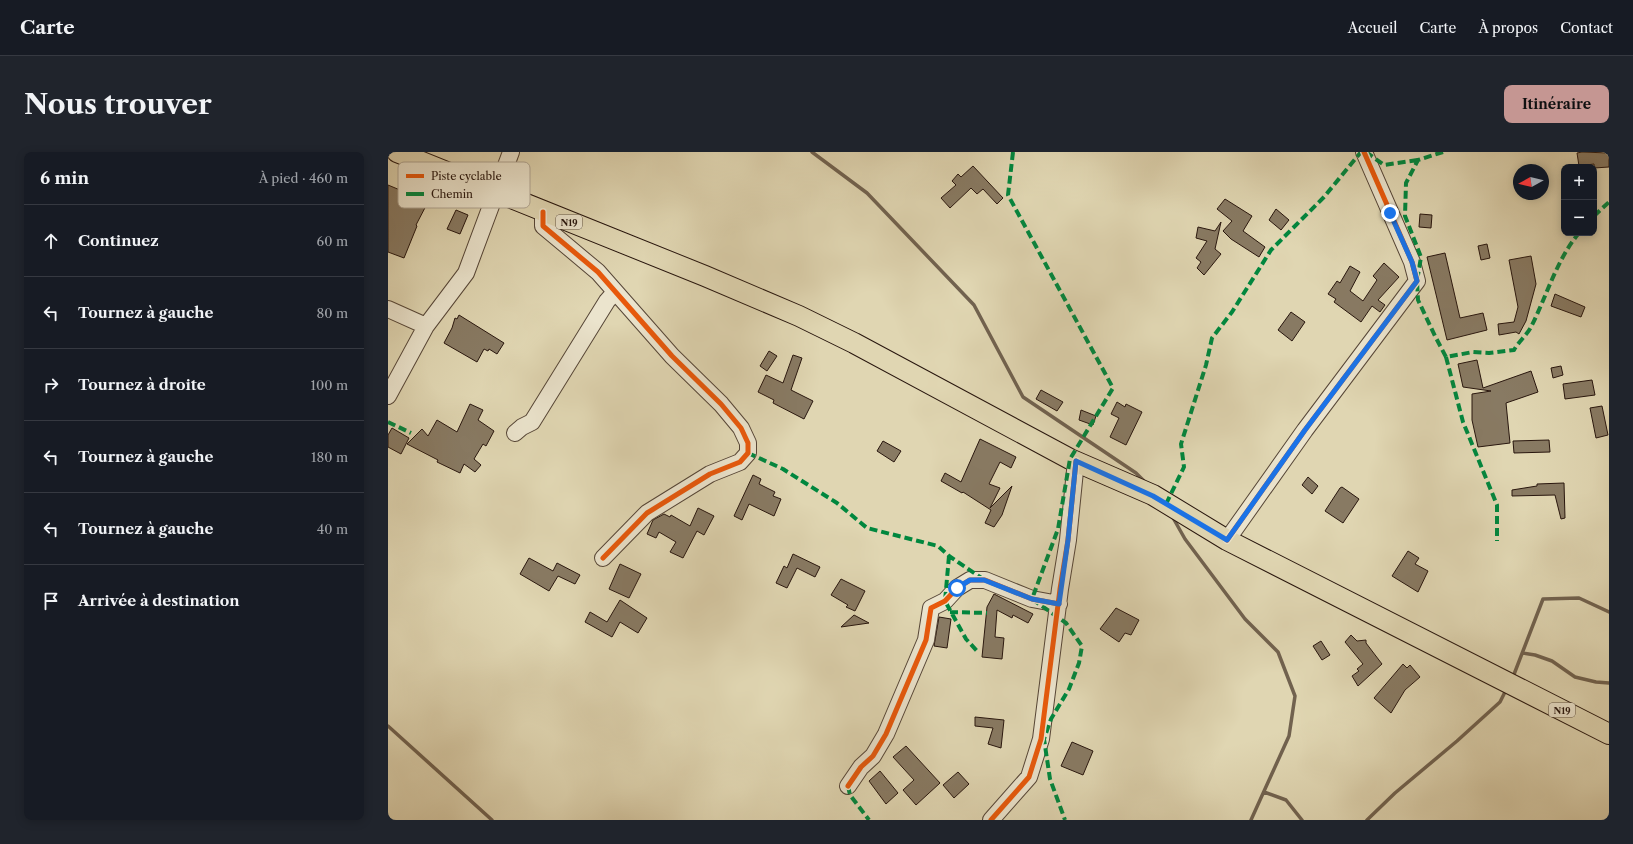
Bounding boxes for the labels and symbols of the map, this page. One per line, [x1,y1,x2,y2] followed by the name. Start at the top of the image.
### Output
[398,162,530,208] legend
[1513,164,1549,200] north arrow
[431,169,502,183] text: Piste cyclable
[431,187,473,201] text: Chemin
[1381,204,1399,222] route end
[556,215,582,229] road number: N19
[948,579,966,597] route start
[1549,703,1575,717] road number: N19

